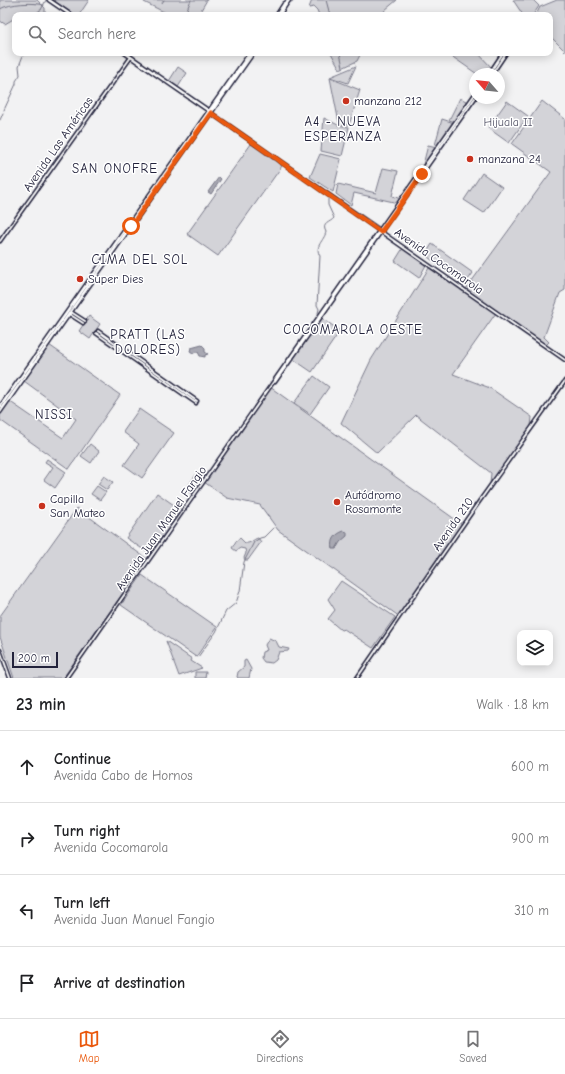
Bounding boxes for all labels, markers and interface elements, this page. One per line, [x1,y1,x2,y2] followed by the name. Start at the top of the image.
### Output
[12,12,553,56] search box
[26,23,48,45] icon: search
[58,25,136,43] text: Search here
[469,68,505,104] north arrow
[20,94,96,194] street label: Avenida Las Américas
[354,94,422,108] place label: manzana 212
[341,96,351,106] marker: manzana 212
[304,114,382,144] district label: A4 - NUEVA ESPERANZA
[484,115,533,129] park label: Hijuala II
[478,152,541,166] place label: manzana 24
[465,154,475,164] marker: manzana 24
[72,161,158,176] district label: SAN ONOFRE
[413,165,431,183] route end
[122,217,140,235] route start
[392,225,486,297] street label: Avenida Cocomarola
[92,252,188,267] district label: CIMA DEL SOL
[88,272,143,286] place label: Super Dies
[75,274,85,284] marker: Super Dies
[283,322,423,337] district label: COCOMAROLA OESTE
[110,327,186,357] district label: PRATT (LAS DOLORES)
[35,407,73,422] district label: NISSI
[113,463,209,593] street label: Avenida Juan Manuel Fangio
[345,488,401,516] place label: Autódromo Rosamonte
[50,492,105,520] place label: Capilla San Mateo
[429,495,477,553] street label: Avenida 210
[332,497,342,507] marker: Autódromo Rosamonte
[37,501,47,511] marker: Capilla San Mateo
[517,630,553,666] map controls
[517,630,553,666] button: layers
[12,650,58,669] scale bar
[18,652,50,665] text: 200 m
[16,695,66,714] text: 23 min
[477,697,549,712] text: Walk · 1.8 km
[54,750,111,768] text: Continue
[16,756,38,778] icon: ahead
[511,759,549,774] text: 600 m
[54,768,193,783] text: Avenida Cabo de Hornos
[54,822,120,840] text: Turn right
[16,828,38,850] icon: right
[511,831,549,846] text: 900 m
[54,840,168,855] text: Avenida Cocomarola
[54,894,110,912] text: Turn left
[16,900,38,922] icon: left
[514,903,549,918] text: 310 m
[54,912,215,927] text: Avenida Juan Manuel Fangio
[16,972,38,994] icon: arrive
[54,974,185,992] text: Arrive at destination
[78,1028,100,1065] tab: Map
[256,1028,303,1065] tab: Directions
[459,1028,487,1065] tab: Saved

